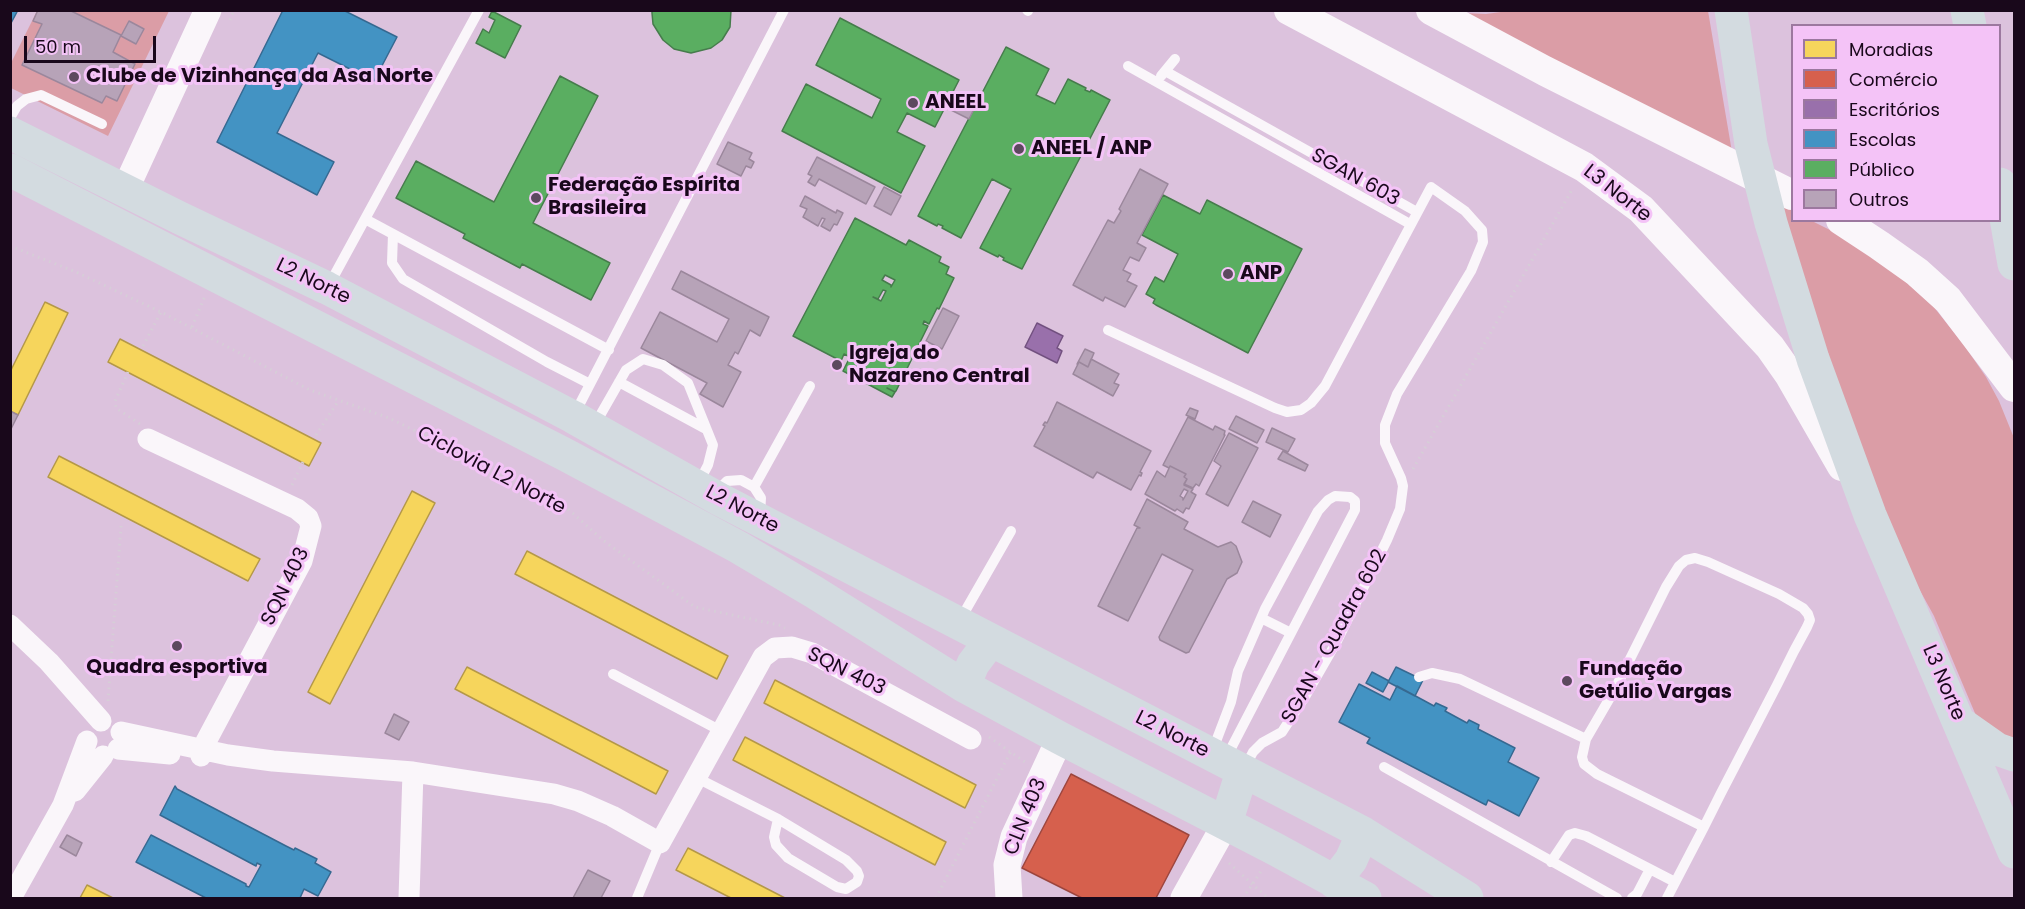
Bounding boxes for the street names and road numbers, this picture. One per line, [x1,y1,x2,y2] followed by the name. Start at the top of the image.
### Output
[1307,144,1403,212] street label: SGAN 603
[1578,160,1656,228] street label: L3 Norte
[272,254,354,310] street label: L2 Norte
[413,422,569,520] street label: Ciclovia L2 Norte
[701,481,783,539] street label: L2 Norte
[257,544,315,630] street label: SQN 403
[1277,546,1393,728] street label: SGAN - Quadra 602
[1916,642,1970,724] street label: L3 Norte
[803,643,889,701] street label: SQN 403
[1131,706,1213,764] street label: L2 Norte
[1000,775,1052,859] street label: CLN 403

